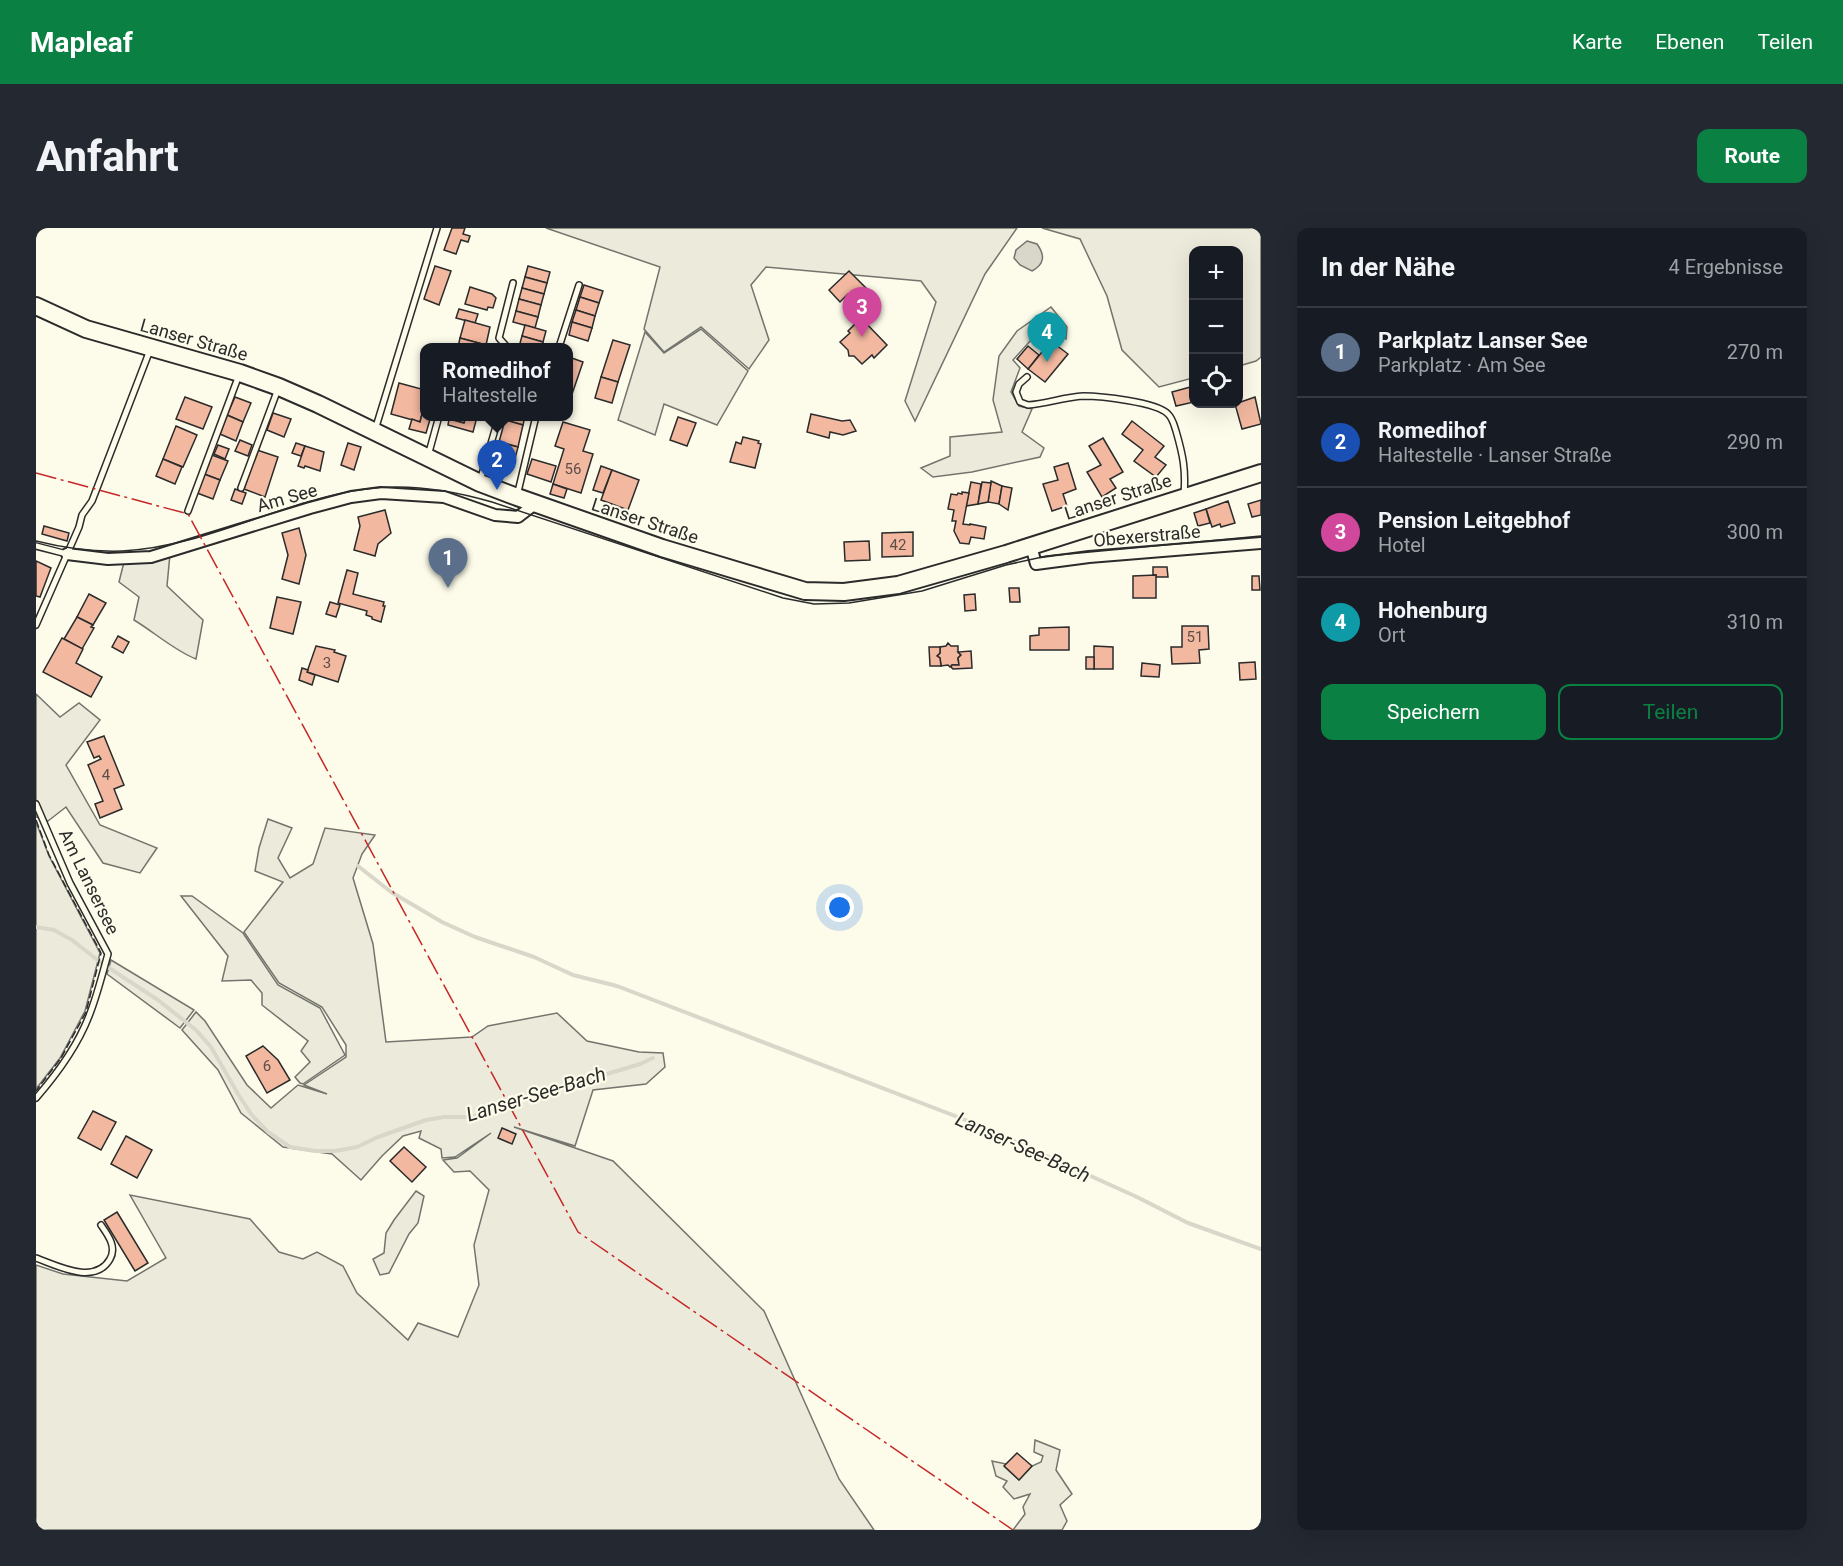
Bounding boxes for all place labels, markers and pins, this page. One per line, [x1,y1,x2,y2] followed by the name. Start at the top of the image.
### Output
[842,288,882,337] pin: 3
[1028,312,1066,362] pin: 4
[478,440,516,490] pin: 2
[428,538,468,588] pin: 1

